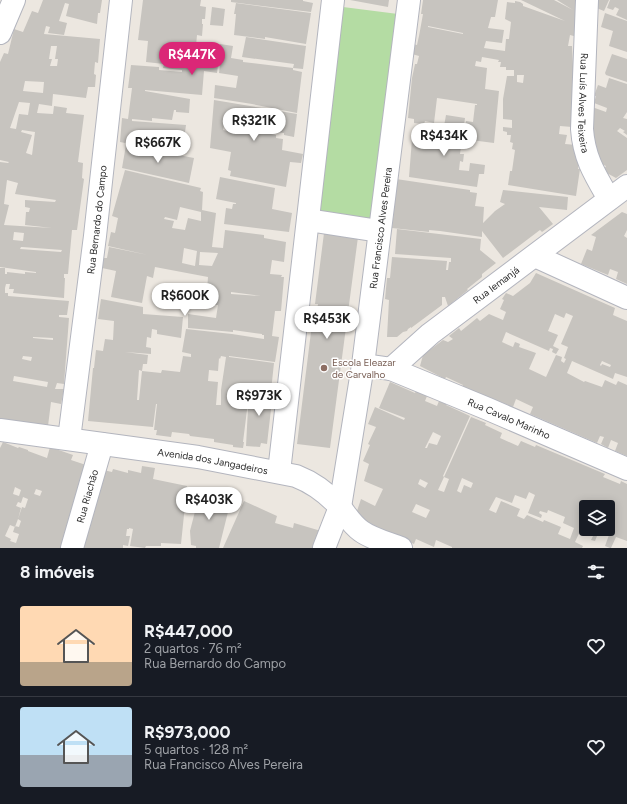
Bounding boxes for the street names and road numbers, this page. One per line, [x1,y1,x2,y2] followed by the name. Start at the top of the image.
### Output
[575,53,592,154] street label: Rua Luís Alves Teixeira
[84,165,110,275] street label: Rua Bernardo do Campo
[367,166,395,290] street label: Rua Francisco Alves Pereira
[470,263,522,307] street label: Rua Iemanjá
[466,395,552,442] street label: Rua Cavalo Marinho
[157,446,269,477] street label: Avenida dos Jangadeiros
[74,468,101,525] street label: Rua Riachão

